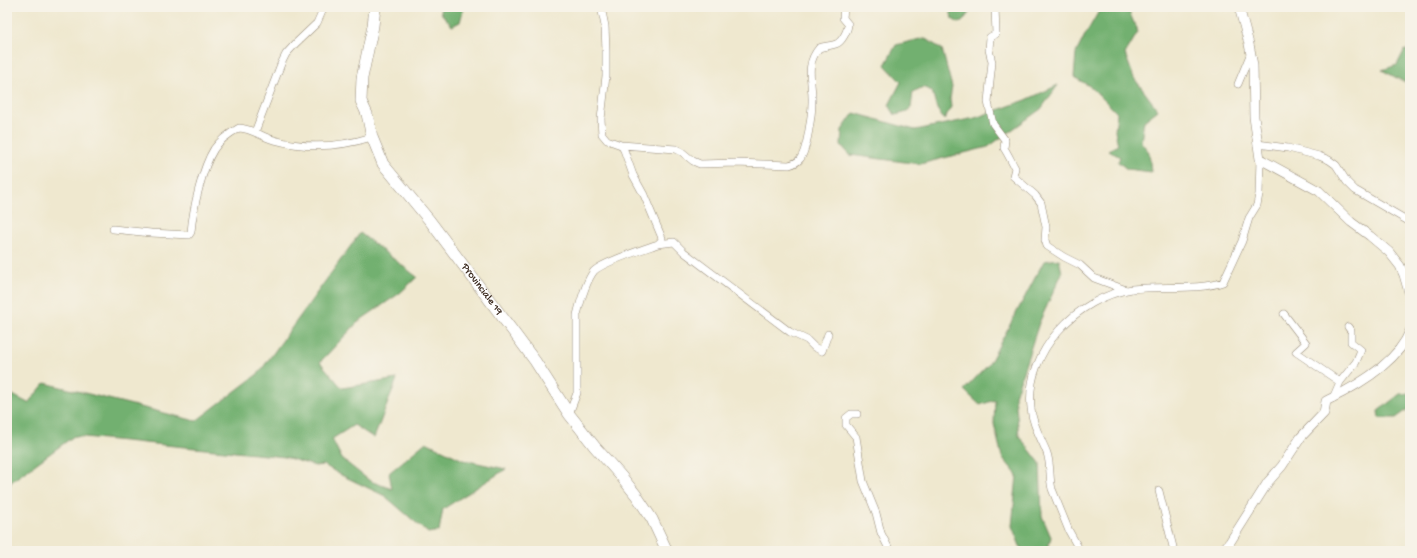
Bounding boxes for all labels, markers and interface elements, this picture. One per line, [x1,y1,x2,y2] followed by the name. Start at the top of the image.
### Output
[458,261,505,318] street label: Provinciale 19

